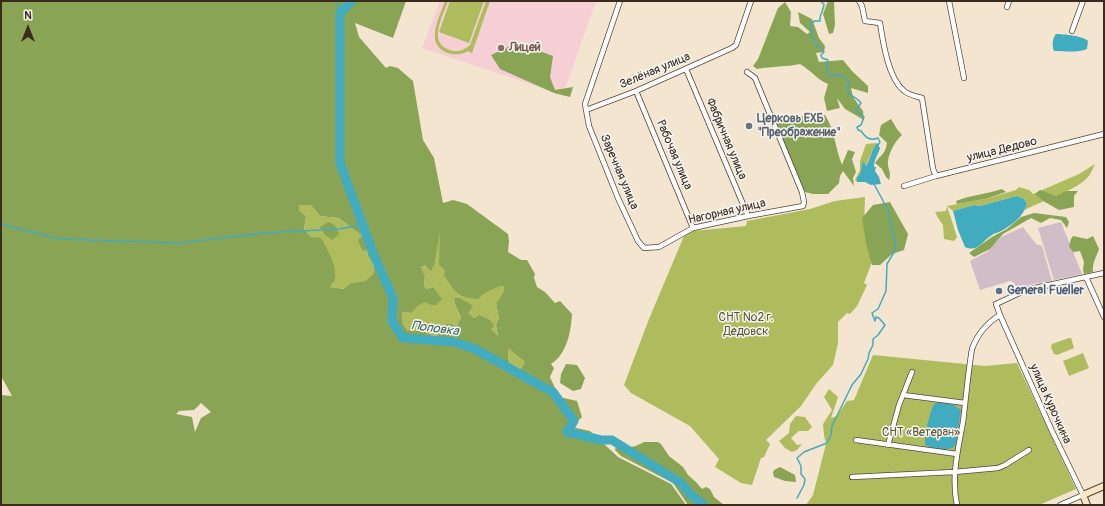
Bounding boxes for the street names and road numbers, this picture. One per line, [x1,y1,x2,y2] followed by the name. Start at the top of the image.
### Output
[617,50,693,92] street label: Зелёная улица
[702,96,750,182] street label: Фабричная улица
[653,118,695,192] street label: Рабочая улица
[597,132,641,212] street label: Заречная улица
[966,134,1038,166] street label: улица Дедово
[687,196,767,228] street label: Нагорная улица
[1026,362,1074,446] street label: улица Курочкина

